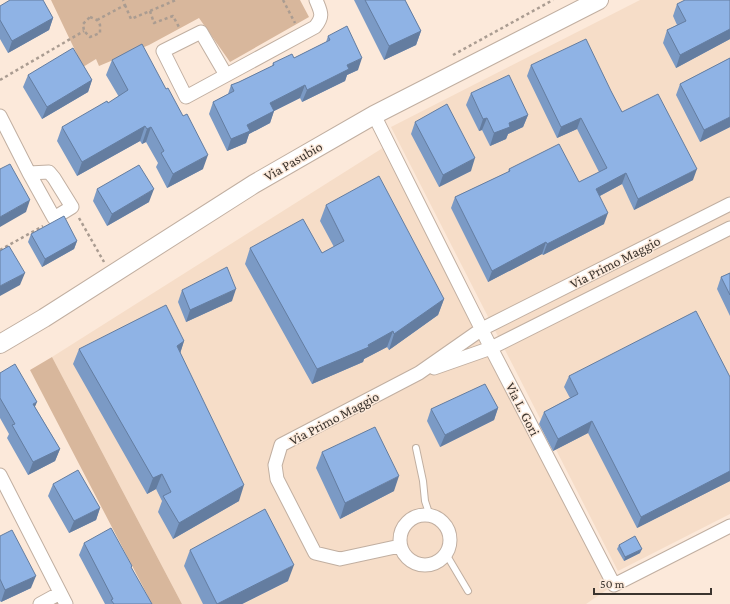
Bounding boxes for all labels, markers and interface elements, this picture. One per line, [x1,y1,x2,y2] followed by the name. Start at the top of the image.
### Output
[261,138,325,184] street label: Via Pasubio
[567,232,663,292] street label: Via Primo Maggio
[503,380,543,439] street label: Via L. Gori
[286,388,382,448] street label: Via Primo Maggio
[594,570,711,596] scale bar
[600,577,625,591] text: 50 m

